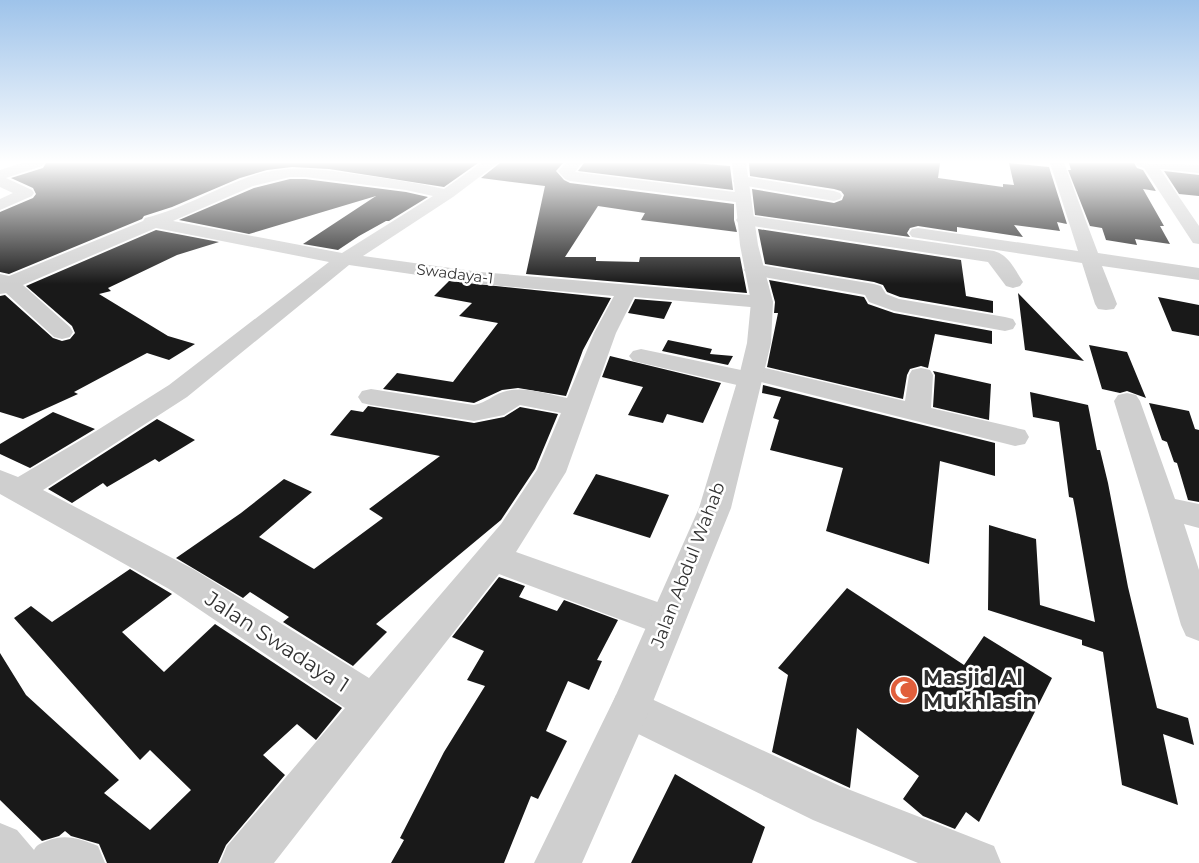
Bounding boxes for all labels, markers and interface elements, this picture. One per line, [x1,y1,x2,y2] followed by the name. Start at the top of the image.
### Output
[416,259,494,288] street label: Swadaya-1
[646,479,730,652] street label: Jalan Abdul Wahab
[200,585,354,697] street label: Jalan Swadaya 1
[923,665,1037,714] place label: Masjid Al Mukhlasin
[889,675,919,705] mosque icon: Masjid Al Mukhlasin

